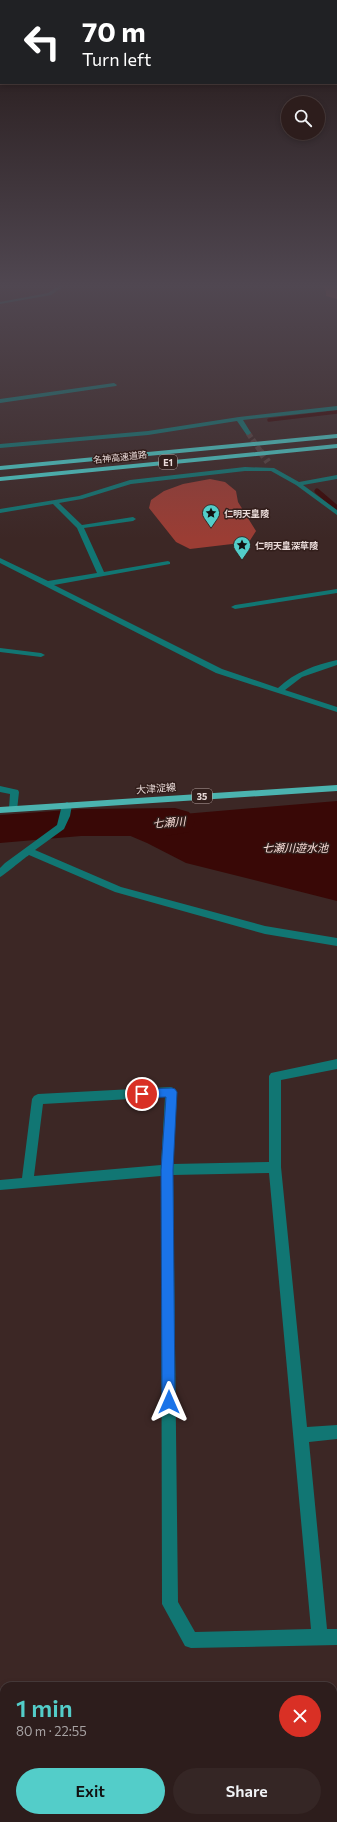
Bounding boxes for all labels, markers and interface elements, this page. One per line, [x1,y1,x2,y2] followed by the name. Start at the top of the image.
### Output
[82,14,146,48] text: 70 m
[16,16,68,68] icon: left
[82,48,151,70] text: Turn left
[281,96,325,140] map controls
[281,96,325,140] button: search
[93,449,147,465] street label: 名神高速道路
[159,455,177,469] road number: E1
[201,503,221,528] place icon: 仁明天皇陵
[224,508,269,519] place label: 仁明天皇陵
[232,535,252,560] place icon: 仁明天皇深草陵
[255,540,318,551] place label: 仁明天皇深草陵
[136,781,176,795] street label: 大津淀線
[192,789,212,803] road number: 35
[152,814,187,830] water label: 七瀬川
[262,841,329,854] water label: 七瀬川遊水池
[125,1077,159,1111] pin
[131,1083,153,1105] icon: arrive
[148,1381,190,1423] position arrow
[16,1693,73,1722] text: 1 min
[279,1695,321,1737] button: close
[16,1723,87,1739] text: 80 m · 22:55
[16,1768,165,1814] button: Exit
[173,1768,321,1814] button: Share

